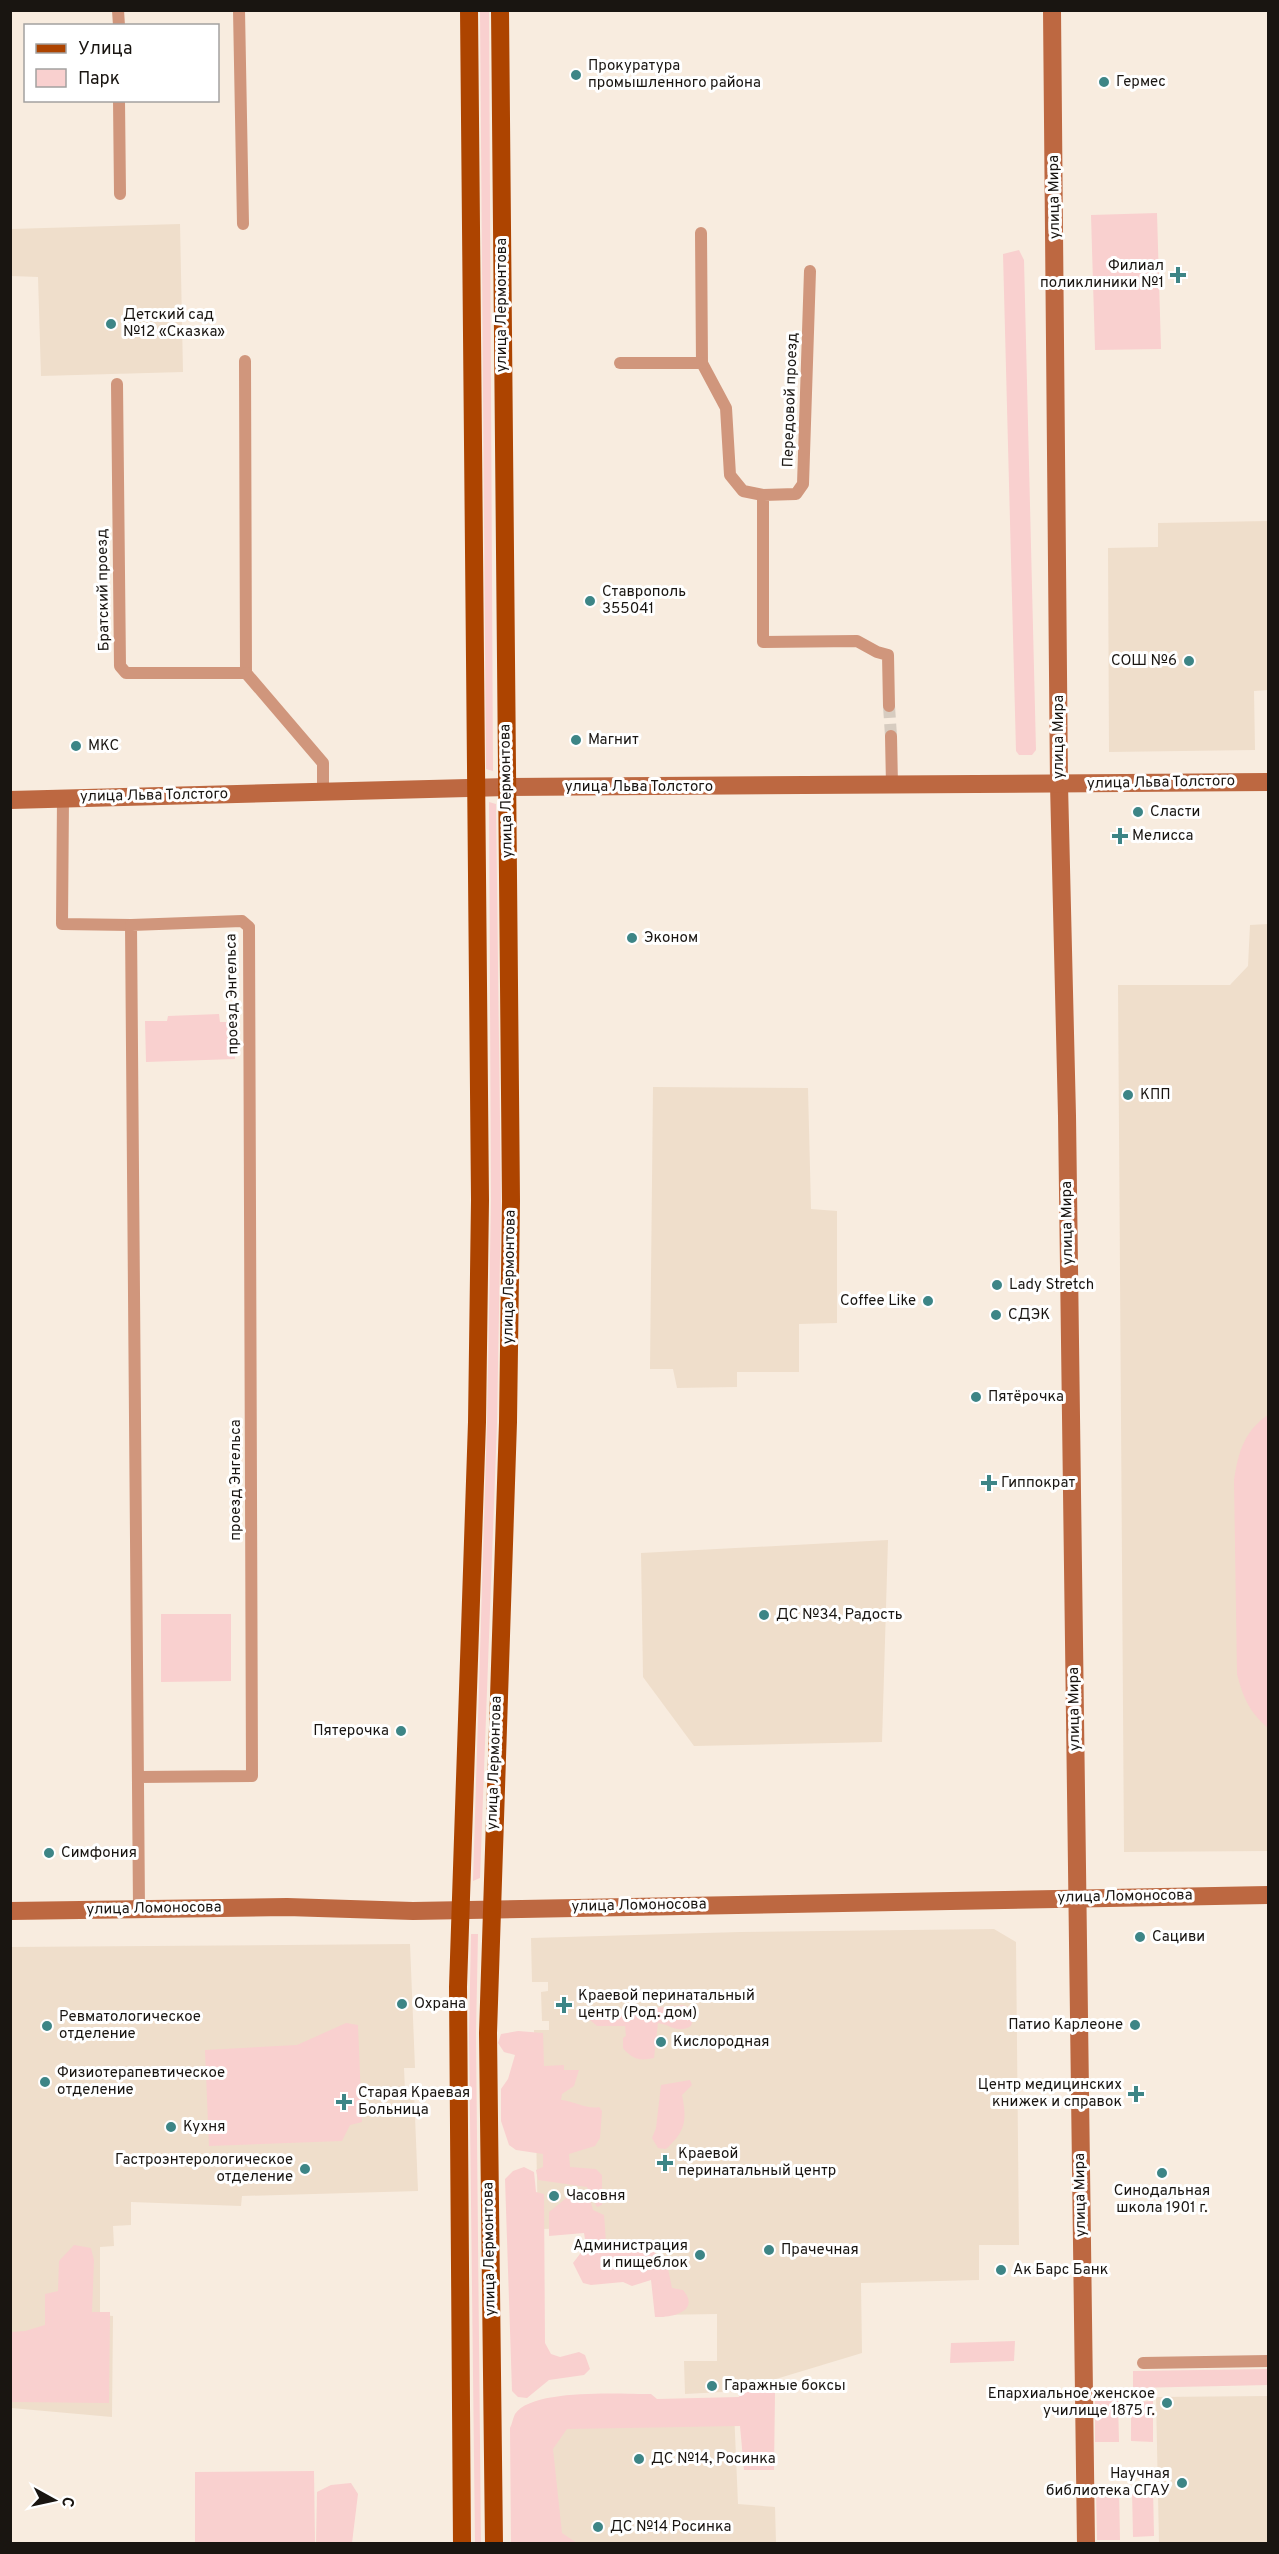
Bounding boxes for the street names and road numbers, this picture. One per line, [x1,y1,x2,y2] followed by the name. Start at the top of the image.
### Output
[1045,155,1065,239] street label: улица Мира
[493,238,512,372] street label: улица Лермонтова
[779,332,803,468] street label: Передовой проезд
[93,528,115,652] street label: Братский проезд
[1050,695,1069,779] street label: улица Мира
[496,724,518,858] street label: улица Лермонтова
[1087,772,1235,794] street label: улица Льва Толстого
[565,778,713,797] street label: улица Льва Толстого
[80,785,228,807] street label: улица Льва Толстого
[222,933,244,1055] street label: проезд Энгельса
[1058,1181,1078,1265] street label: улица Мира
[499,1210,521,1344] street label: улица Лермонтова
[227,1419,246,1541] street label: проезд Энгельса
[1065,1667,1085,1751] street label: улица Мира
[483,1696,507,1830] street label: улица Лермонтова
[1057,1886,1193,1908] street label: улица Ломоносова
[571,1895,707,1917] street label: улица Ломоносова
[86,1898,222,1920] street label: улица Ломоносова
[1071,2153,1091,2237] street label: улица Мира
[479,2182,501,2316] street label: улица Лермонтова

